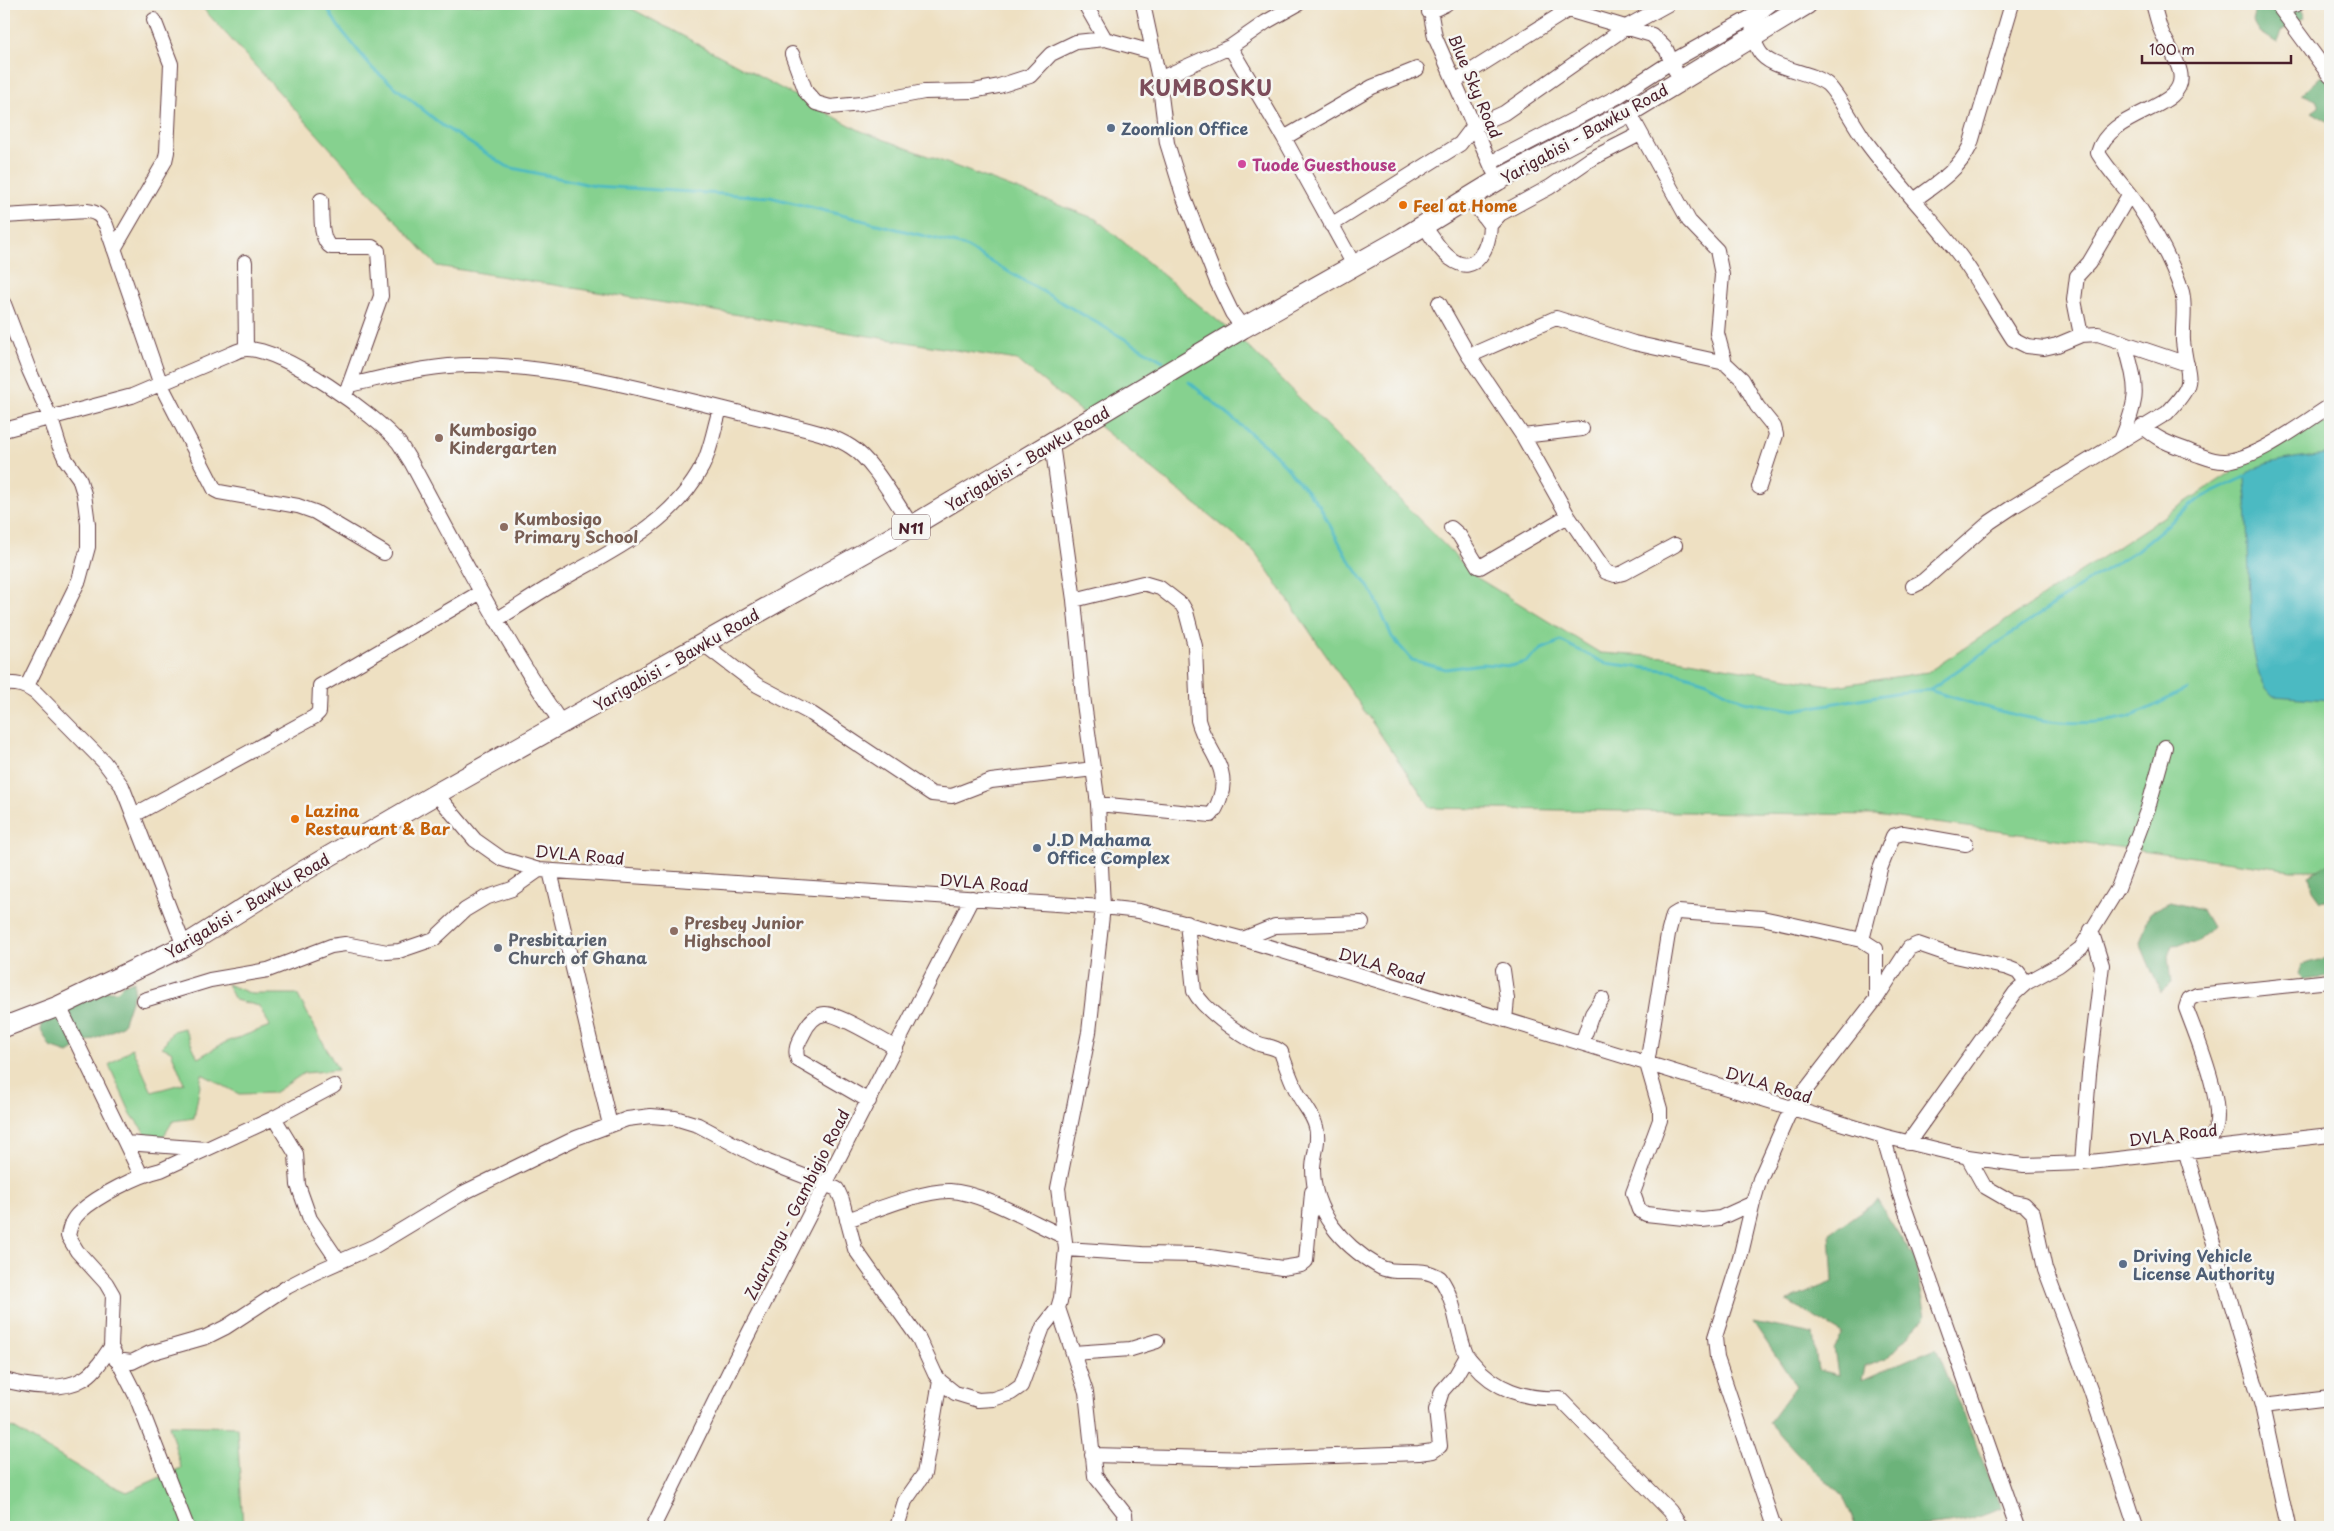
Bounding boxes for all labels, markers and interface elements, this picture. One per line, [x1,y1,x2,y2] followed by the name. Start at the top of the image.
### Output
[1443,30,1509,142] street label: Blue Sky Road
[2142,32,2290,64] scale bar
[2149,37,2195,60] text: 100 m
[1139,71,1273,103] district label: KUMBOSKU
[1496,77,1672,189] street label: Yarigabisi - Bawku Road
[1121,116,1248,140] place label: Zoomlion Office
[1105,122,1117,134] marker: Zoomlion Office
[1252,152,1396,176] place label: Tuode Guesthouse
[1236,158,1248,170] marker: Tuode Guesthouse
[1413,193,1518,217] place label: Feel at Home
[1397,199,1409,211] marker: Feel at Home
[940,399,1114,517] street label: Yarigabisi - Bawku Road
[449,417,557,459] place label: Kumbosigo Kindergarten
[433,432,445,444] marker: Kumbosigo Kindergarten
[514,506,638,548] place label: Kumbosigo Primary School
[892,514,930,540] road number: N11
[498,521,510,533] marker: Kumbosigo Primary School
[589,602,763,716] street label: Yarigabisi - Bawku Road
[305,798,451,840] place label: Lazina Restaurant & Bar
[289,813,301,825] marker: Lazina Restaurant & Bar
[1047,827,1170,869] place label: J.D Mahama Office Complex
[534,838,626,870] street label: DVLA Road
[1031,842,1043,854] marker: J.D Mahama Office Complex
[160,846,334,964] street label: Yarigabisi - Bawku Road
[939,867,1029,897] street label: DVLA Road
[684,910,805,952] place label: Presbey Junior Highschool
[668,925,680,937] marker: Presbey Junior Highschool
[508,927,647,969] place label: Presbitarien Church of Ghana
[1336,940,1428,990] street label: DVLA Road
[492,942,504,954] marker: Presbitarien Church of Ghana
[1723,1059,1815,1109] street label: DVLA Road
[737,1105,855,1303] street label: Zuarungu - Gambigio Road
[2127,1117,2219,1151] street label: DVLA Road
[2133,1243,2275,1285] place label: Driving Vehicle License Authority
[2117,1258,2129,1270] marker: Driving Vehicle License Authority

